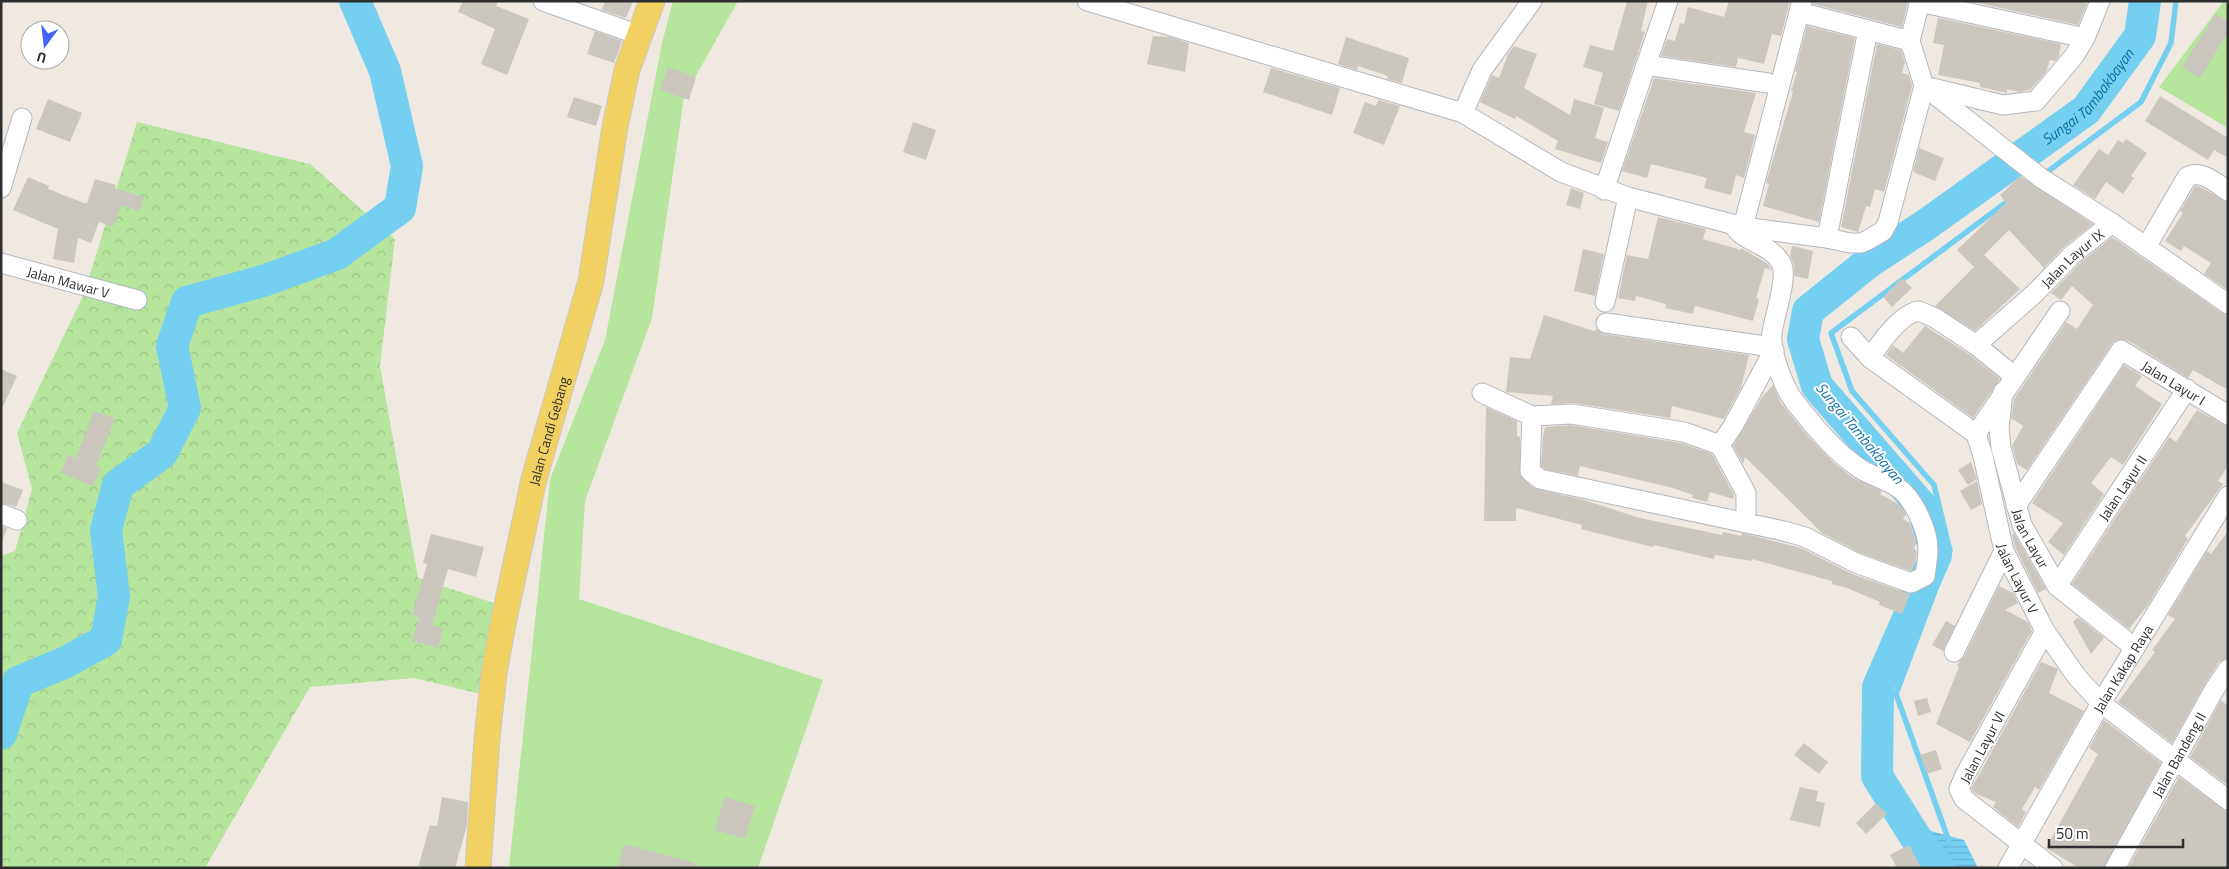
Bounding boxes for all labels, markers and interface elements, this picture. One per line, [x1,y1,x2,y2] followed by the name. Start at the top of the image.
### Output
[20,20,70,70] north arrow
[2036,43,2139,150] water label: Sungai Tambakbayan
[34,47,49,69] text: U
[2036,223,2108,292] street label: Jalan Layur IX
[25,260,112,303] street label: Jalan Mawar V
[2138,355,2210,410] street label: Jalan Layur I
[522,374,574,487] street label: Jalan Candi Gebang
[1811,377,1910,489] water label: Sungai Tambakbayan
[2093,451,2151,524] street label: Jalan Layur II
[2008,506,2055,572] street label: Jalan Layur
[1992,542,2045,617] street label: Jalan Layur V
[2087,620,2157,716] street label: Jalan Kakap Raya
[1954,707,2010,787] street label: Jalan Layur VI
[2146,708,2210,801] street label: Jalan Bandeng II
[2049,816,2183,848] scale bar
[2056,822,2089,845] text: 50 m

